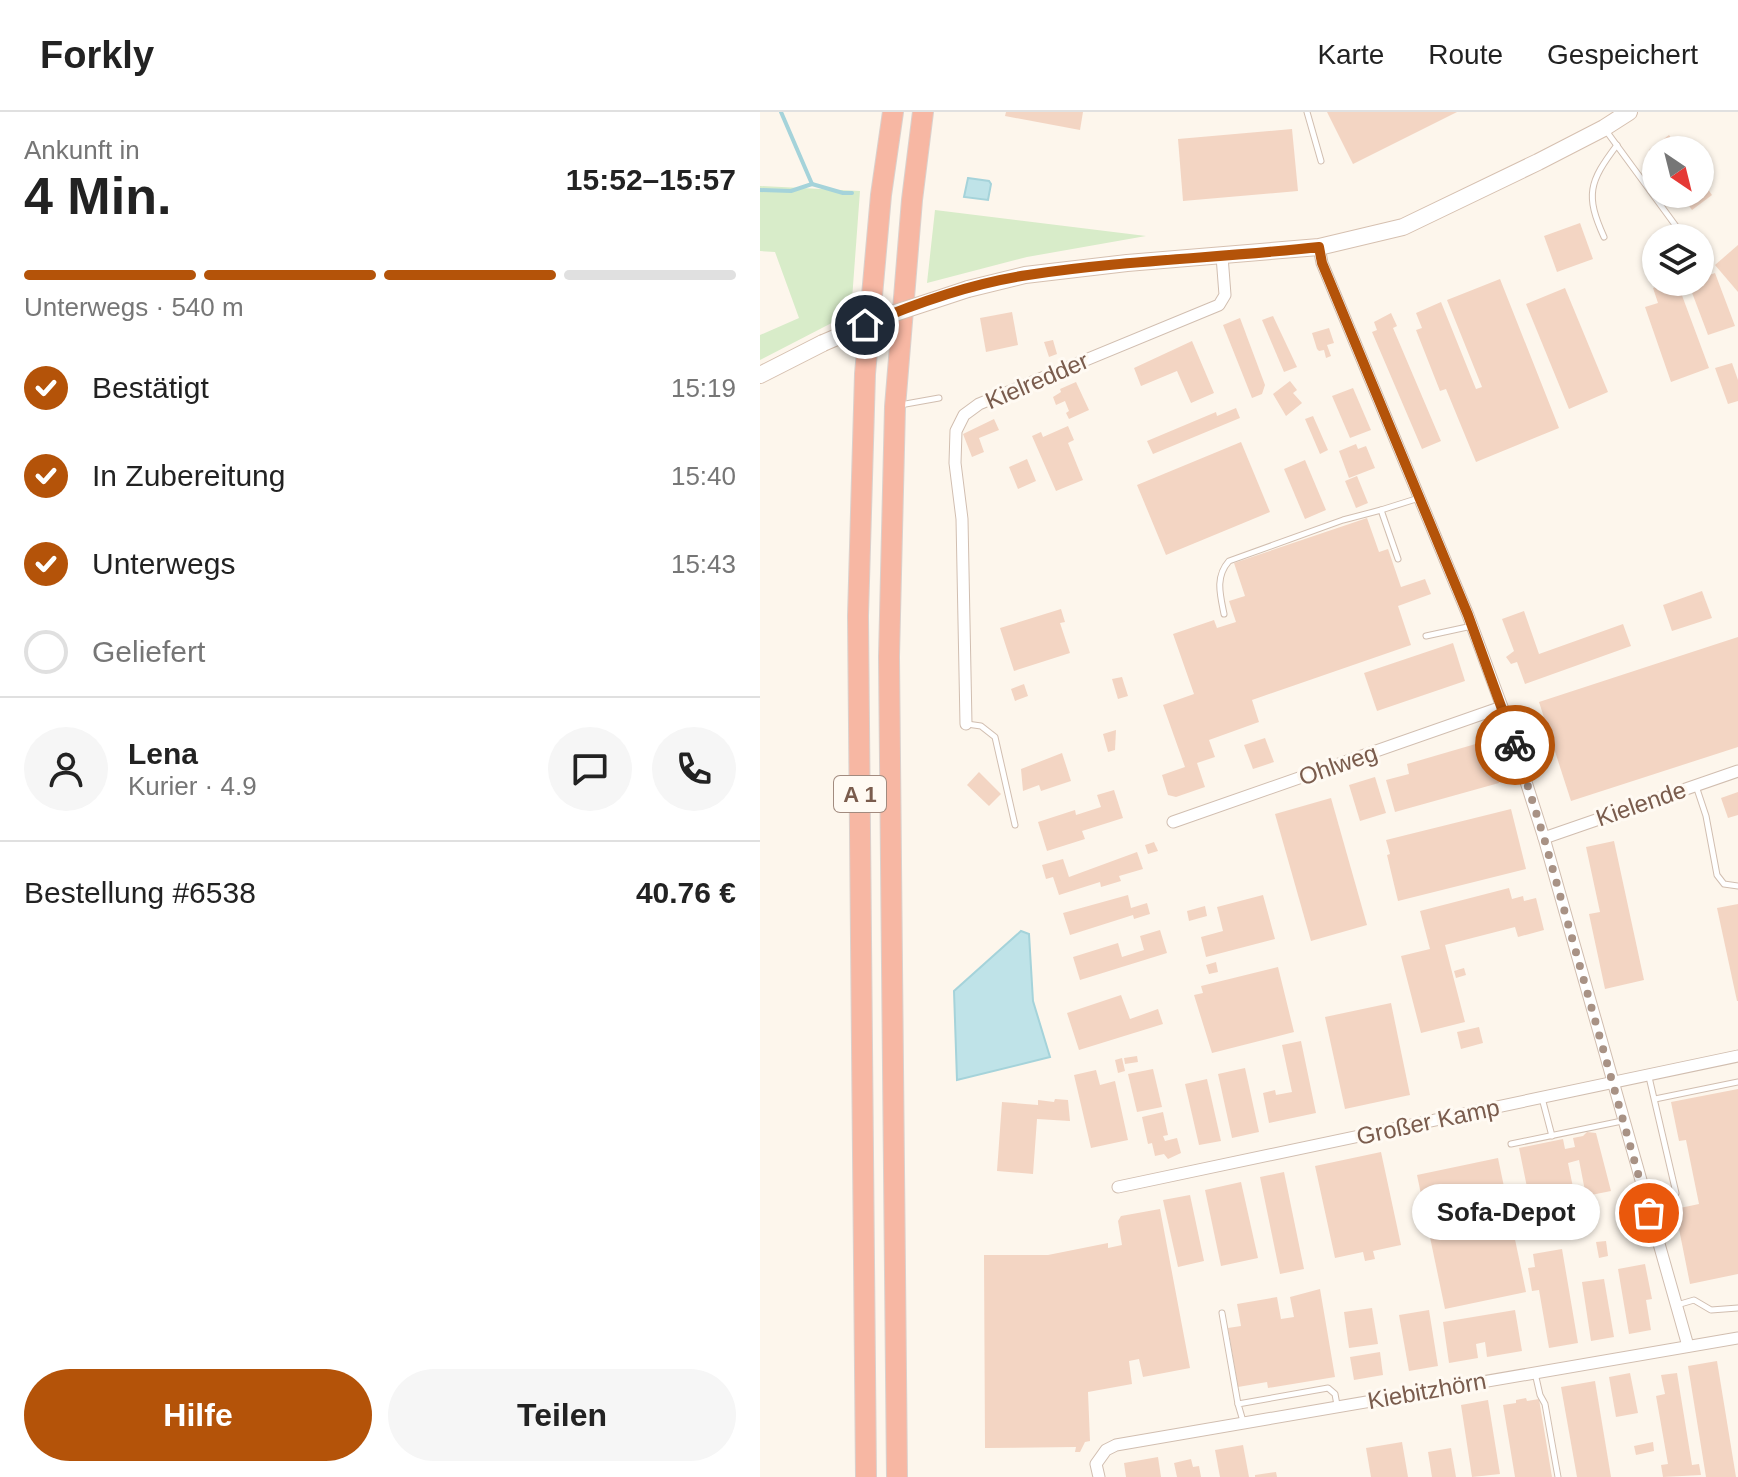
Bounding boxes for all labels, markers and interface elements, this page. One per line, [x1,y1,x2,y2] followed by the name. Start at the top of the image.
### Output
[40,34,154,76] text: Forkly
[1317,39,1384,70] text: Karte
[1428,39,1503,70] text: Route
[1547,39,1698,70] text: Gespeichert
[24,135,140,165] text: Ankunft in
[1642,136,1714,208] north arrow
[1642,136,1714,296] map controls
[566,163,736,196] text: 15:52–15:57
[24,167,171,225] text: 4 Min.
[1642,224,1714,296] button: layers
[831,291,899,359] pin
[24,292,244,322] text: Unterwegs · 540 m
[843,303,887,347] icon: home
[981,347,1092,414] street label: Kielredder
[24,366,68,410] icon: check
[92,371,209,404] text: Bestätigt
[671,373,736,403] text: 15:19
[24,454,68,498] icon: check
[92,459,285,492] text: In Zubereitung
[671,461,736,491] text: 15:40
[24,542,68,586] icon: check
[92,547,235,580] text: Unterwegs
[671,549,736,579] text: 15:43
[92,635,205,668] text: Geliefert
[1475,705,1555,785] courier
[1493,723,1537,767] icon: bike
[24,727,108,811] button: person
[548,727,632,811] button: chat
[652,727,736,811] button: phone
[128,737,198,770] text: Lena
[1295,739,1381,791] street label: Ohlweg
[128,771,257,801] text: Kurier · 4.9
[834,776,886,812] road number: A 1
[1592,776,1689,831] street label: Kielende
[24,876,256,909] text: Bestellung #6538
[636,876,736,909] text: 40.76 €
[1354,1093,1502,1150] street label: Großer Kamp
[1615,1179,1683,1247] pin
[1413,1185,1601,1241] callout: Sofa-Depot
[1627,1191,1671,1235] icon: bag
[1437,1197,1575,1227] text: Sofa-Depot
[1365,1367,1488,1414] street label: Kiebitzhörn
[24,1369,372,1461] button: Hilfe
[388,1369,736,1461] button: Teilen

